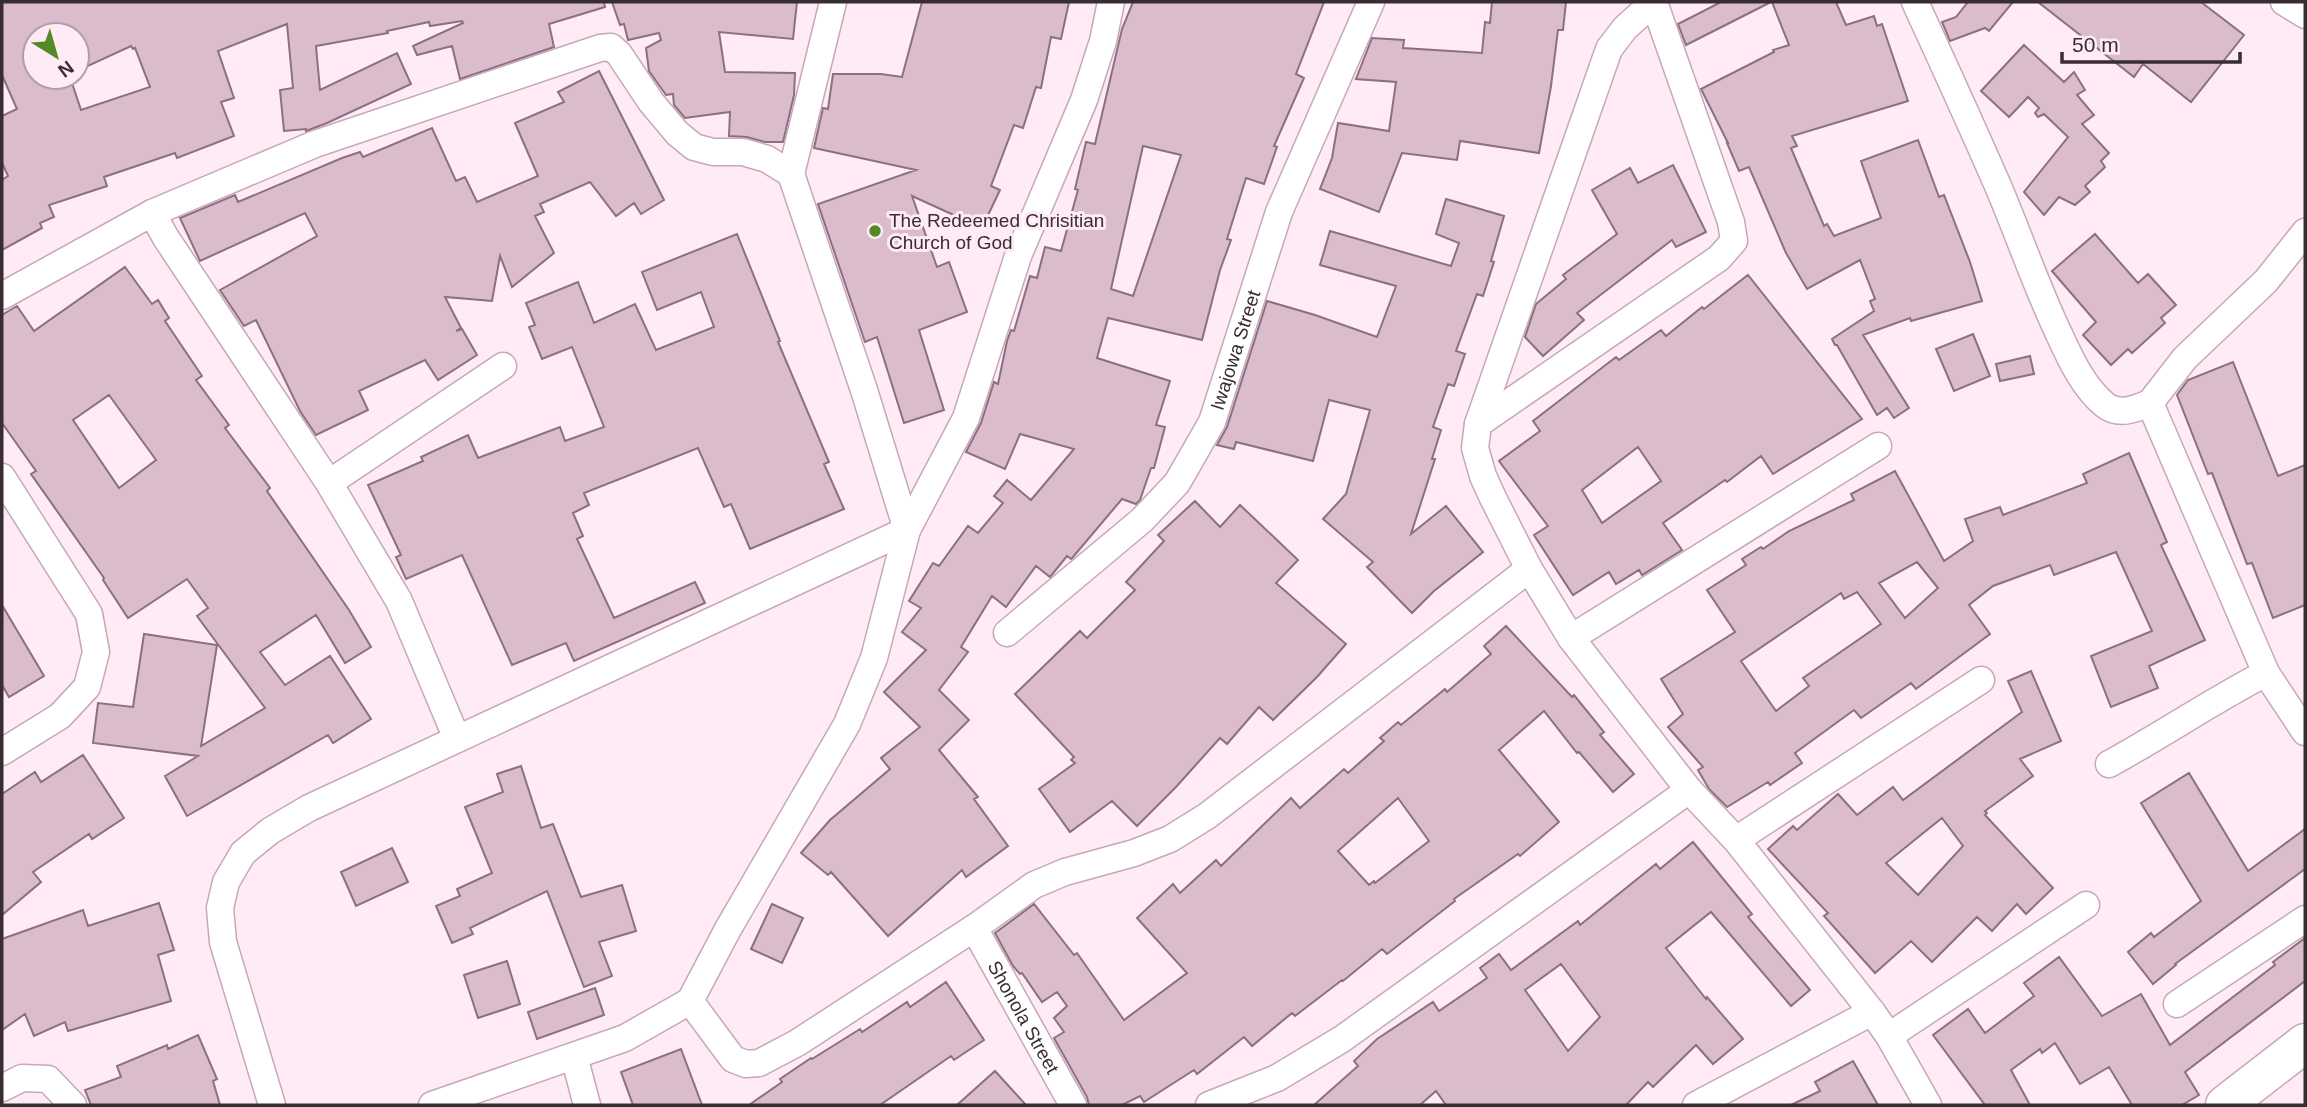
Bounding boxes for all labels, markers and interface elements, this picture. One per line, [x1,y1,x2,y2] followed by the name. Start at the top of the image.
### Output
[21,21,91,91] north arrow
[2062,21,2240,65] scale bar
[2072,33,2119,56] text: 50 m
[54,57,78,82] text: N
[889,210,1104,253] place label: The Redeemed Chrisitian Church of God
[867,223,883,239] marker: The Redeemed Chrisitian Church of God
[1207,287,1265,413] street label: Iwajowa Street
[983,957,1064,1078] street label: Shonola Street

